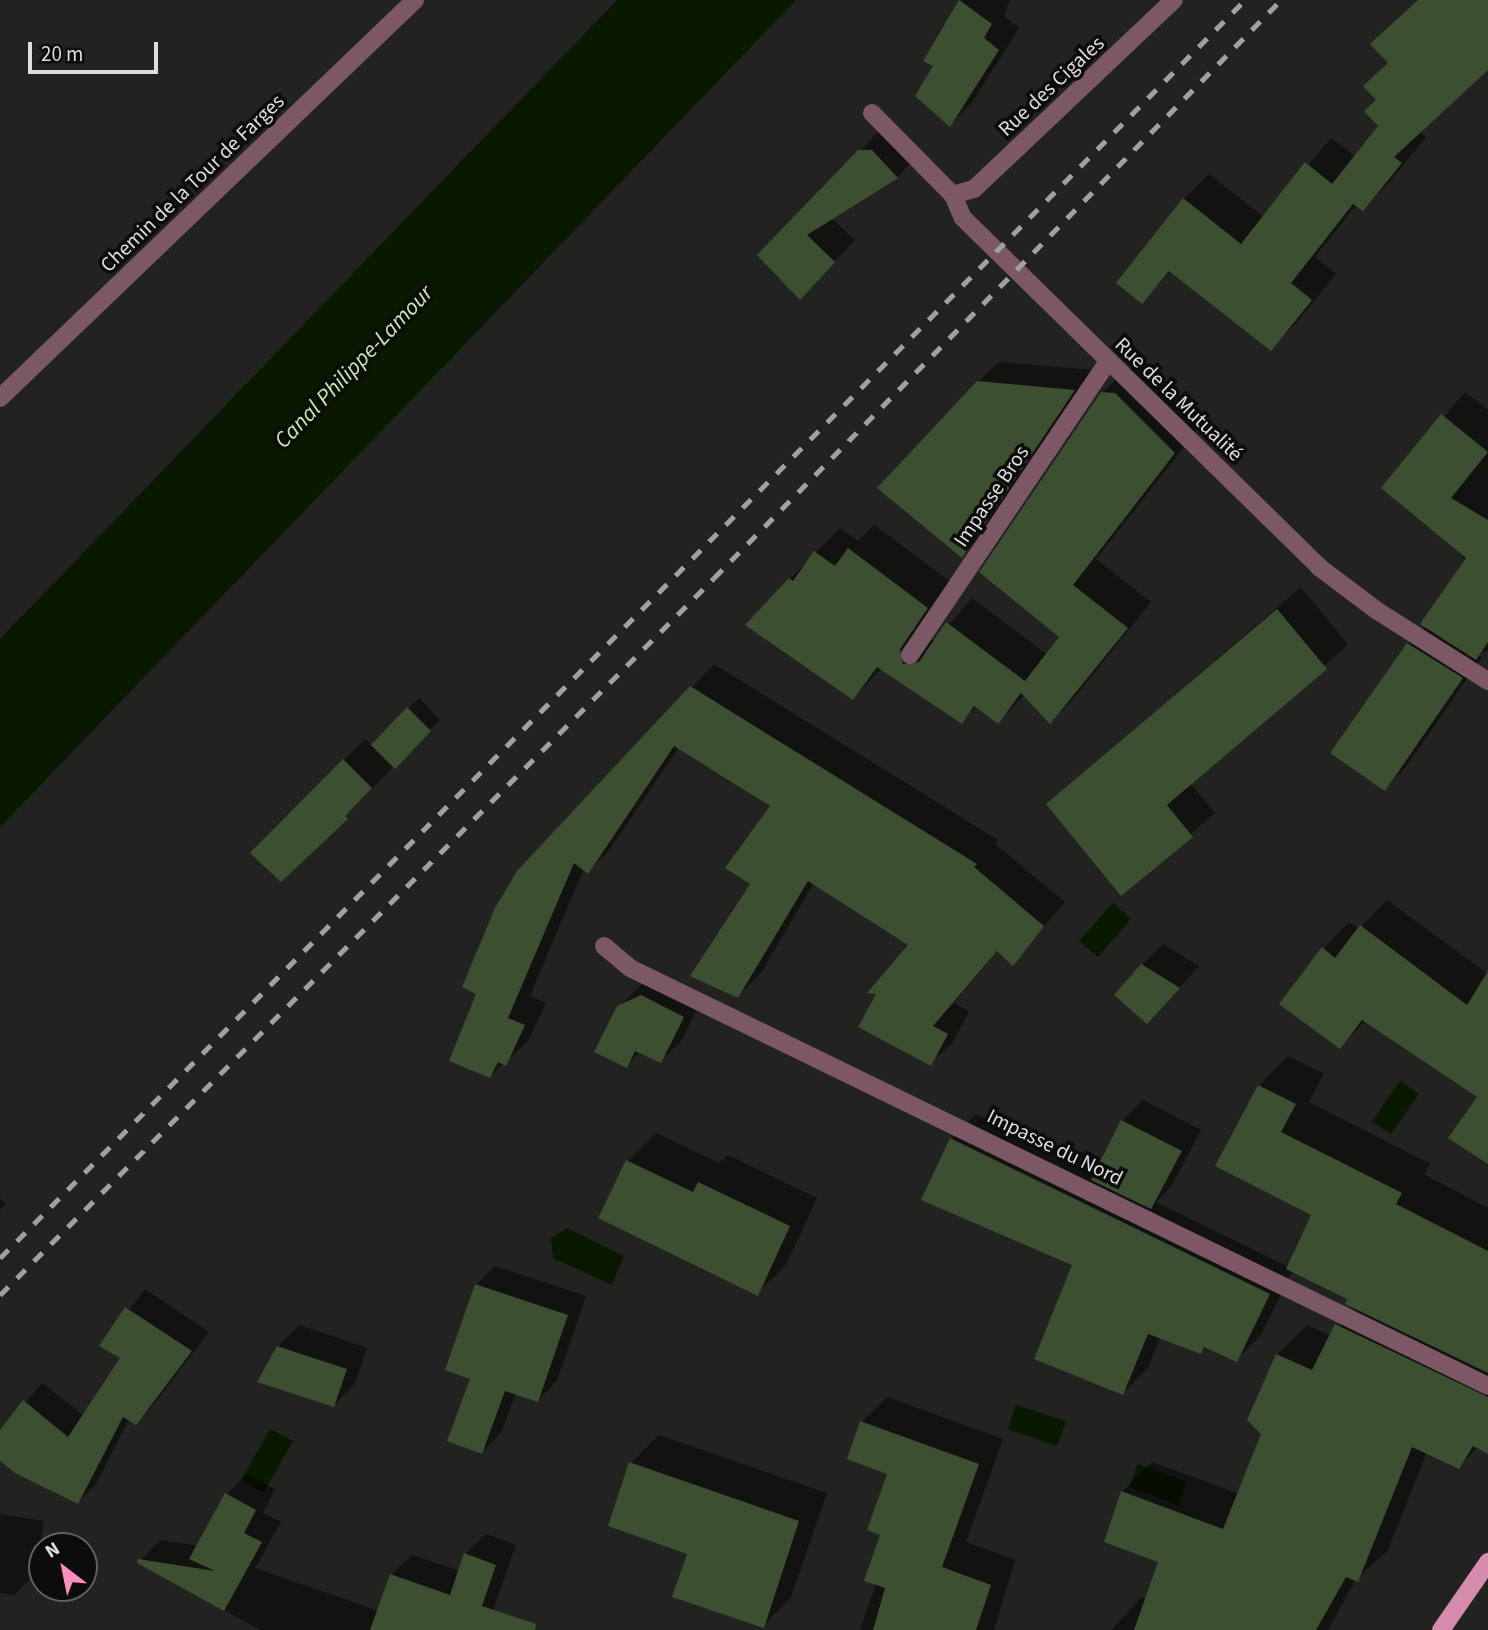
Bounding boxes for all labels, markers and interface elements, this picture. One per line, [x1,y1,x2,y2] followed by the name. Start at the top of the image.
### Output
[32,28,161,72] scale bar
[993,31,1109,141] street label: Rue des Cigales
[41,39,83,69] text: 20 m
[95,89,289,277] street label: Chemin de la Tour de Farges
[269,280,439,454] water label: Canal Philippe-Lamour
[1110,332,1248,466] street label: Rue de la Mutualité
[948,441,1034,551] street label: Impasse Bros
[983,1103,1127,1191] street label: Impasse du Nord
[28,1532,98,1602] north arrow
[40,1536,65,1565] text: N

